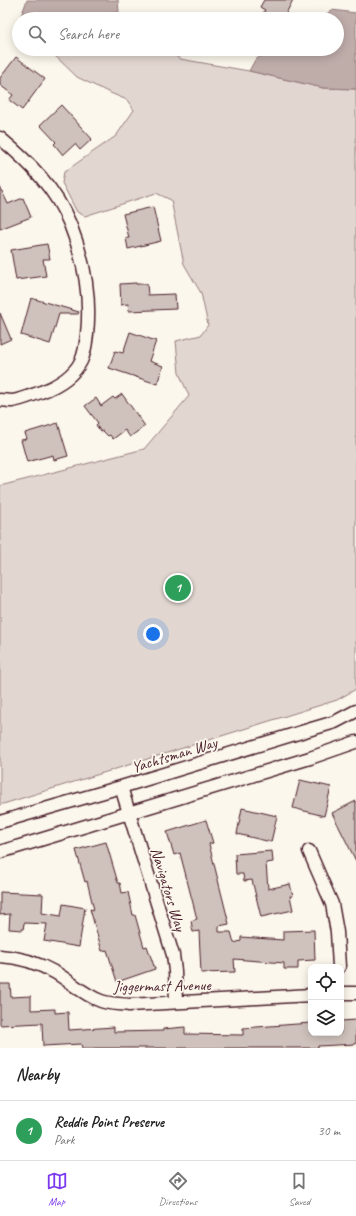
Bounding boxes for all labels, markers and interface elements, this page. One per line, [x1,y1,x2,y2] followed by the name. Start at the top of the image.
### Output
[12,12,344,56] search box
[26,23,48,45] icon: search
[58,25,119,44] text: Search here
[165,573,191,603] pin: 1
[143,624,163,644] your location
[129,732,221,777] street label: Yachtsman Way
[146,845,191,935] street label: Navigators Way
[308,964,344,1036] map controls
[308,964,344,1000] button: locate
[112,975,213,997] street label: Jiggermast Avenue
[308,1000,344,1036] button: layers
[16,1064,59,1085] text: Nearby
[54,1113,164,1132] text: Reddie Point Preserve
[26,1123,32,1139] text: 1
[318,1123,340,1139] text: 30 m
[54,1132,75,1148] text: Park
[46,1170,68,1208] tab: Map
[159,1170,197,1208] tab: Directions
[288,1170,310,1208] tab: Saved

